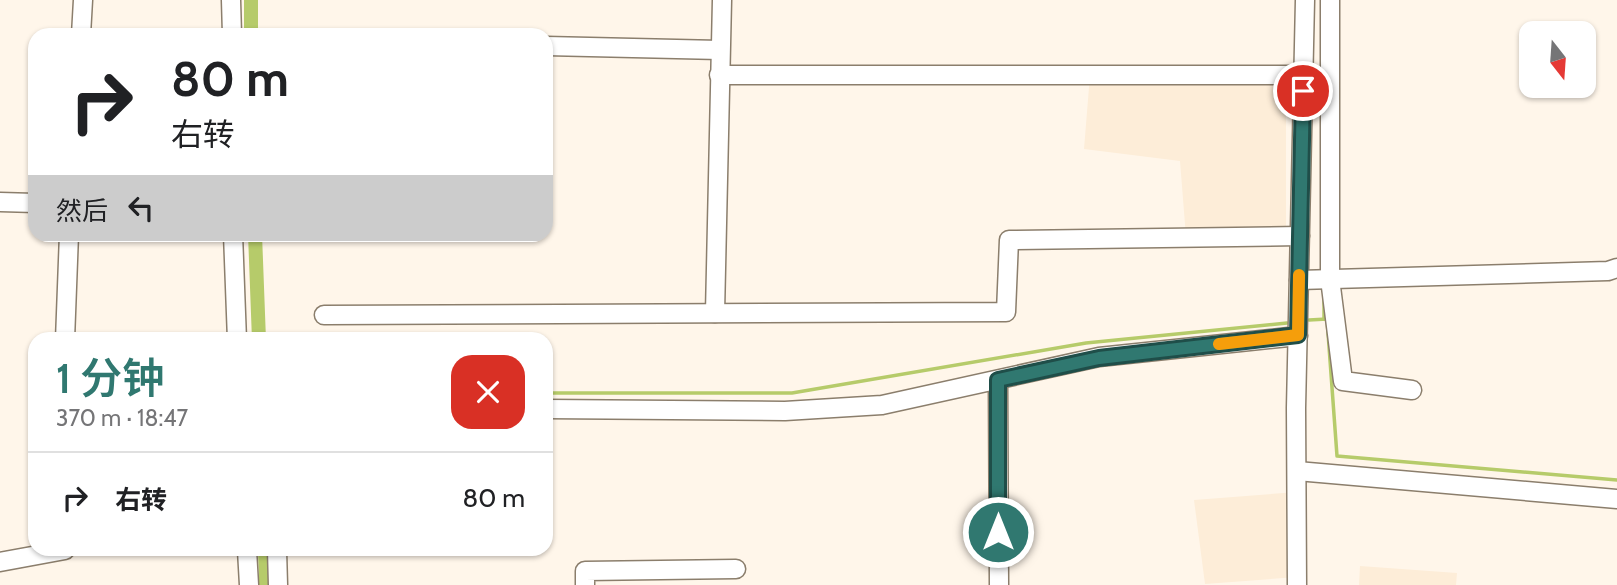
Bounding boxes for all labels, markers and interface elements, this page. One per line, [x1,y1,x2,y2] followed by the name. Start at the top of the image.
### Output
[1519,21,1596,98] north arrow
[1519,21,1596,98] map controls
[171,49,289,108] text: 80 m
[56,56,147,147] icon: right
[1273,61,1333,121] pin
[1284,72,1322,110] icon: arrive
[171,115,235,154] text: 右转
[122,189,160,227] icon: left
[56,195,108,227] text: 然后
[56,352,164,404] text: 1 分钟
[451,355,525,429] button: close
[56,404,188,432] text: 370 m · 18:47
[56,479,94,517] icon: right
[462,482,525,514] text: 80 m
[115,484,167,516] text: 右转
[961,495,1035,569] position arrow

